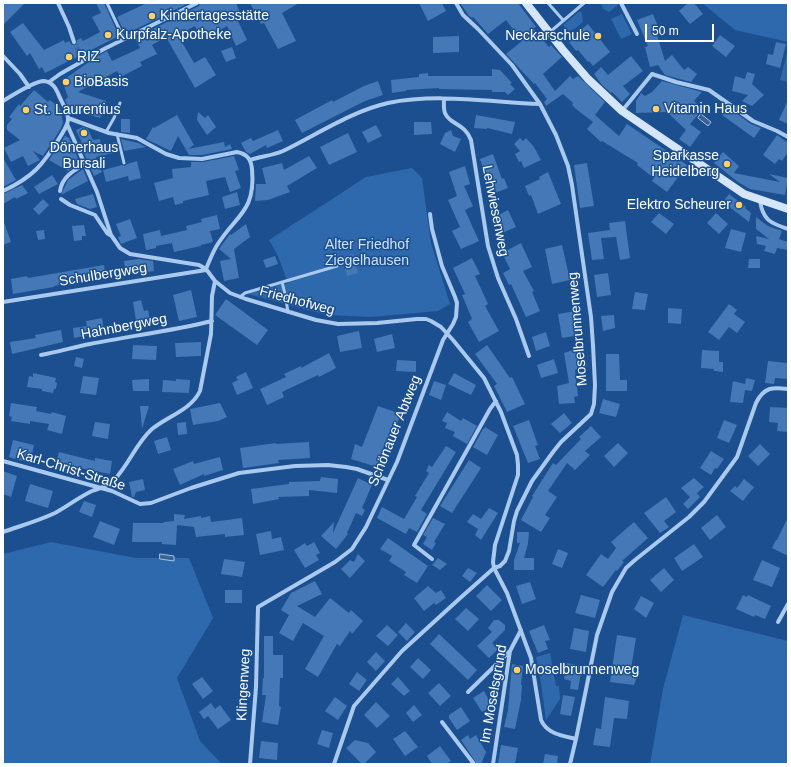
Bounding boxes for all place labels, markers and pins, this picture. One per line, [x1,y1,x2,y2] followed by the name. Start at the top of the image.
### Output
[160,8,269,24] place label: Kindertagesstätte
[147,11,157,21] marker: Kindertagesstätte
[116,27,231,43] place label: Kurpfalz-Apotheke
[505,28,590,44] place label: Neckarschule
[103,30,113,40] marker: Kurpfalz-Apotheke
[593,31,603,41] marker: Neckarschule
[77,49,100,65] place label: RIZ
[64,52,74,62] marker: RIZ
[74,74,128,90] place label: BioBasis
[61,77,71,87] marker: BioBasis
[664,101,747,117] place label: Vitamin Haus
[34,102,120,118] place label: St. Laurentius
[651,104,661,114] marker: Vitamin Haus
[21,105,31,115] marker: St. Laurentius
[79,128,89,138] marker: Dönerhaus Bursali
[50,140,118,172] place label: Dönerhaus Bursali
[651,148,719,180] place label: Sparkasse Heidelberg
[722,159,732,169] marker: Sparkasse Heidelberg
[627,197,731,213] place label: Elektro Scheurer
[734,200,744,210] marker: Elektro Scheurer
[525,662,639,678] place label: Moselbrunnenweg
[512,665,522,675] marker: Moselbrunnenweg

